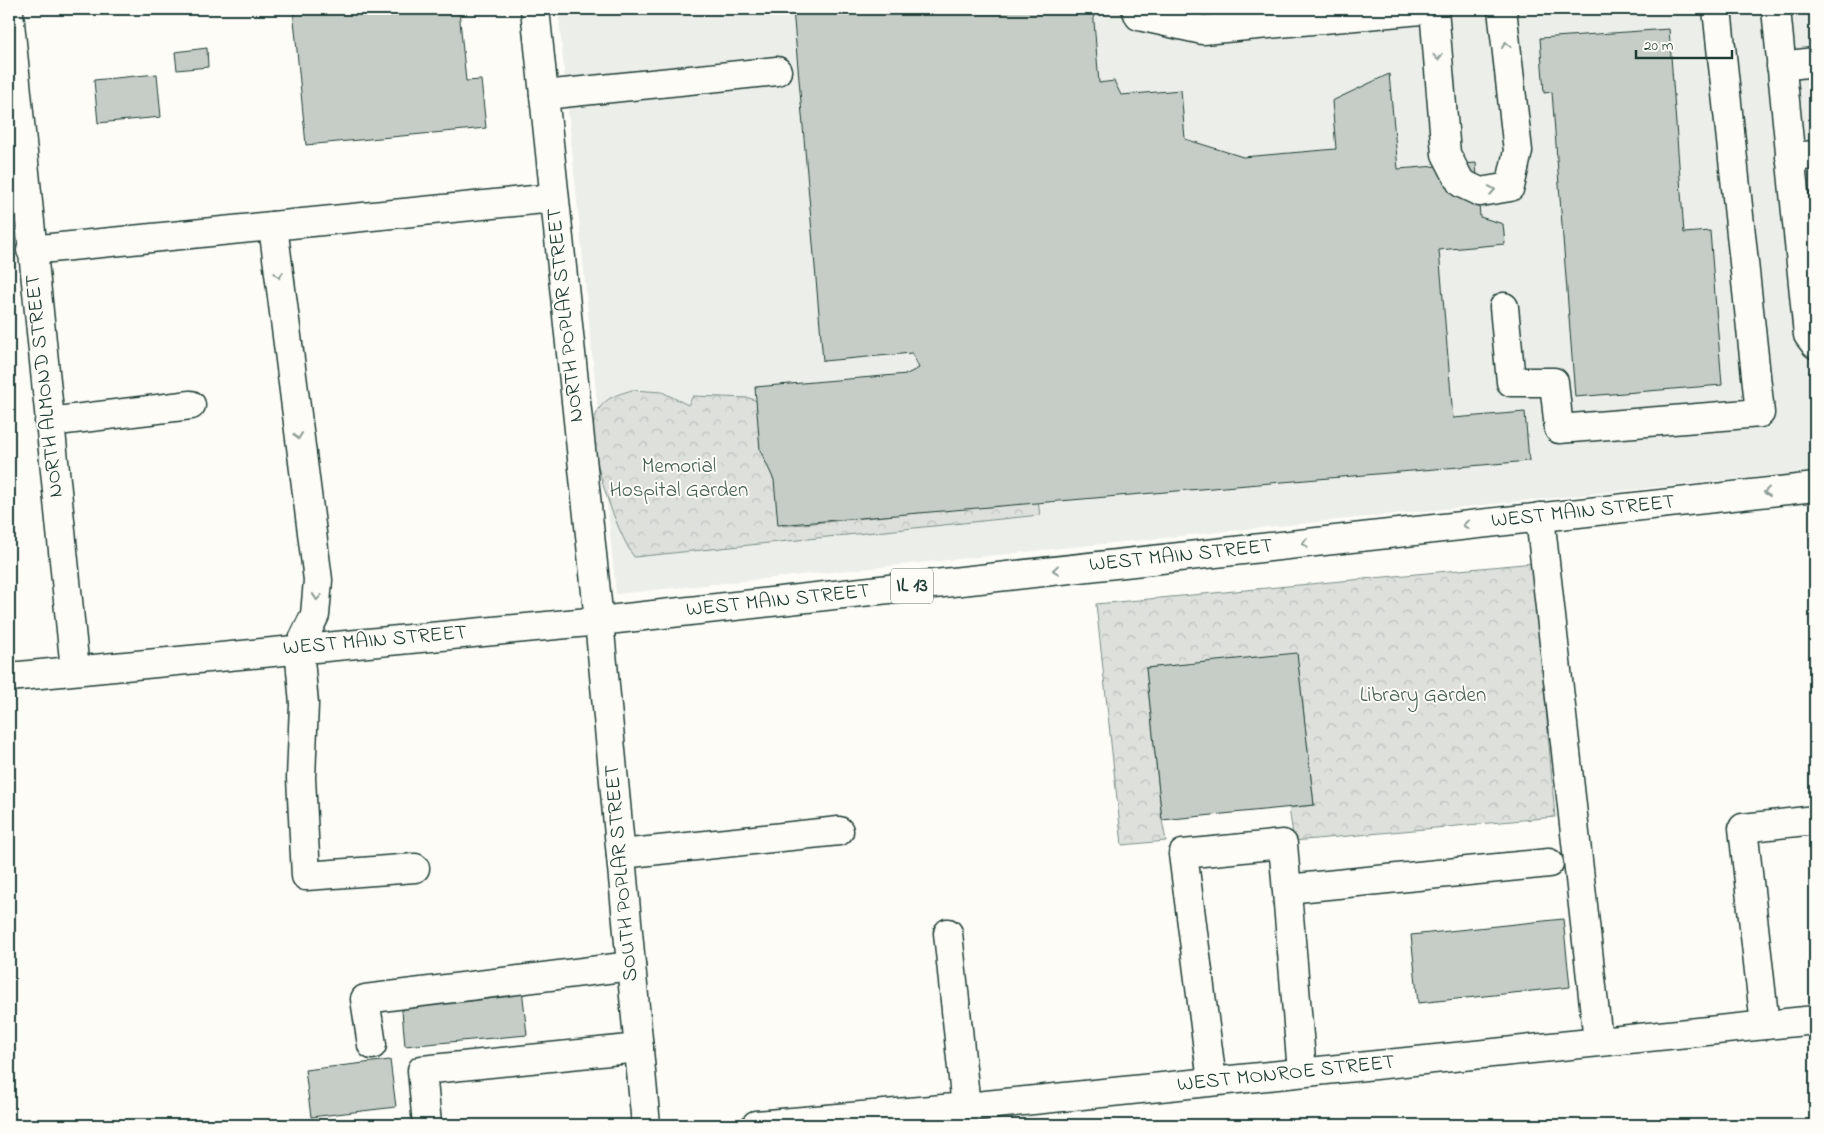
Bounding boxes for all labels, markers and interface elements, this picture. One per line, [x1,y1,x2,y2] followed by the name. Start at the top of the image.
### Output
[1636,28,1733,60] scale bar
[1644,35,1674,57] text: 20 m
[1501,40,1512,48] one-way arrow
[1432,54,1443,62] one-way arrow
[1487,185,1496,195] one-way arrow
[540,206,592,424] street label: NORTH POPLAR STREET
[273,270,283,279] one-way arrow
[18,273,72,499] street label: NORTH ALMOND STREET
[292,432,303,440] one-way arrow
[610,452,748,506] park label: Memorial Hospital Garden
[1762,486,1770,497] one-way arrow
[1490,487,1676,537] street label: WEST MAIN STREET
[1462,519,1470,530] one-way arrow
[1088,531,1274,581] street label: WEST MAIN STREET
[1300,537,1308,548] one-way arrow
[1052,564,1060,575] one-way arrow
[891,568,933,604] road number: IL 13
[685,576,871,626] street label: WEST MAIN STREET
[312,593,323,601] one-way arrow
[282,618,468,664] street label: WEST MAIN STREET
[1360,681,1486,713] park label: Library Garden
[598,763,646,983] street label: SOUTH POPLAR STREET
[1176,1048,1396,1100] street label: WEST MONROE STREET

